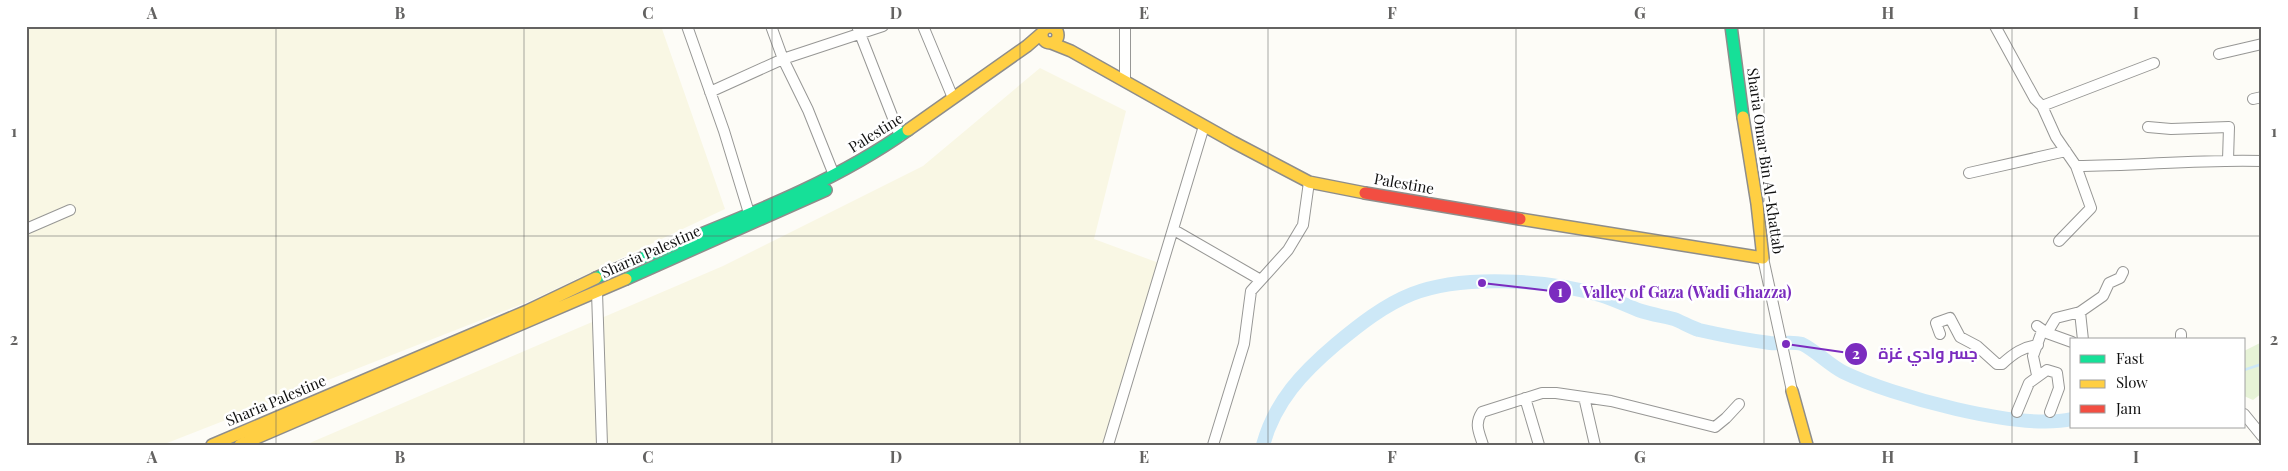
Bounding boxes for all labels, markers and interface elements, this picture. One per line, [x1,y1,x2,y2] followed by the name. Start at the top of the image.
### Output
[146,2,158,23] text: A
[395,2,406,23] text: B
[642,2,654,23] text: C
[890,2,902,23] text: D
[1139,2,1149,23] text: E
[1387,2,1397,23] text: F
[1634,2,1646,23] text: G
[1882,2,1895,23] text: H
[2133,2,2139,23] text: I
[1743,67,1789,255] street label: Sharia Omar Bin Al-Khattab
[844,108,907,157] street label: Palestine
[11,120,17,141] text: 1
[2271,120,2277,141] text: 1
[1372,168,1436,198] street label: Palestine
[598,220,704,282] street label: Sharia Palestine
[1547,277,1802,308] callout: Valley of Gaza (Wadi Ghazza)
[1557,281,1563,301] text: 1
[1581,281,1792,302] text: Valley of Gaza (Wadi Ghazza)
[10,328,18,349] text: 2
[2270,328,2278,349] text: 2
[1843,338,1988,369] callout: جسر وادي غزة
[2070,338,2246,428] legend
[1878,342,1978,366] text: جسر وادي غزة
[1852,343,1860,363] text: 2
[2116,348,2145,368] text: Fast
[222,370,329,430] street label: Sharia Palestine
[2116,372,2148,392] text: Slow
[2115,398,2142,418] text: Jam
[146,446,158,467] text: A
[395,446,406,467] text: B
[642,446,654,467] text: C
[890,446,902,467] text: D
[1139,446,1149,467] text: E
[1387,446,1397,467] text: F
[1634,446,1646,467] text: G
[1882,446,1895,467] text: H
[2133,446,2139,467] text: I

